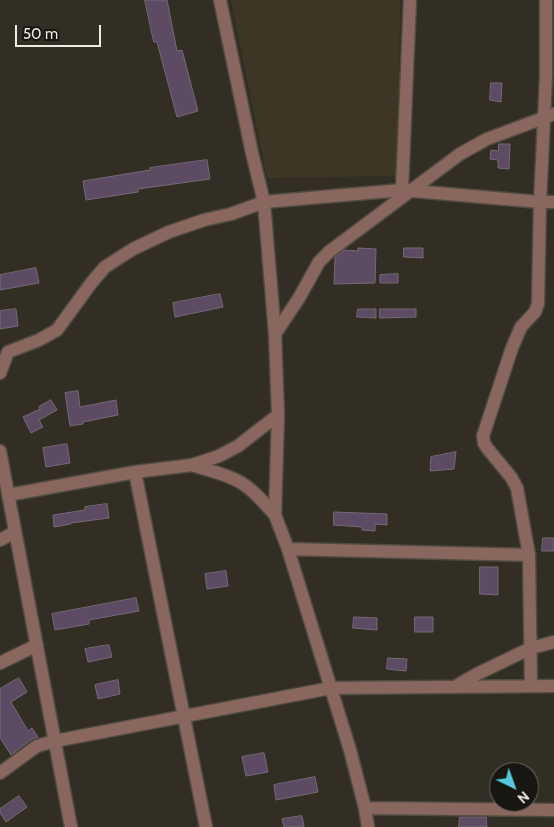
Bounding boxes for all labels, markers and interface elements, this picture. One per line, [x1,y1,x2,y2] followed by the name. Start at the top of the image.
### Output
[18,15,104,47] scale bar
[23,25,58,43] text: 50 m
[489,762,539,812] north arrow
[514,787,533,807] text: N

